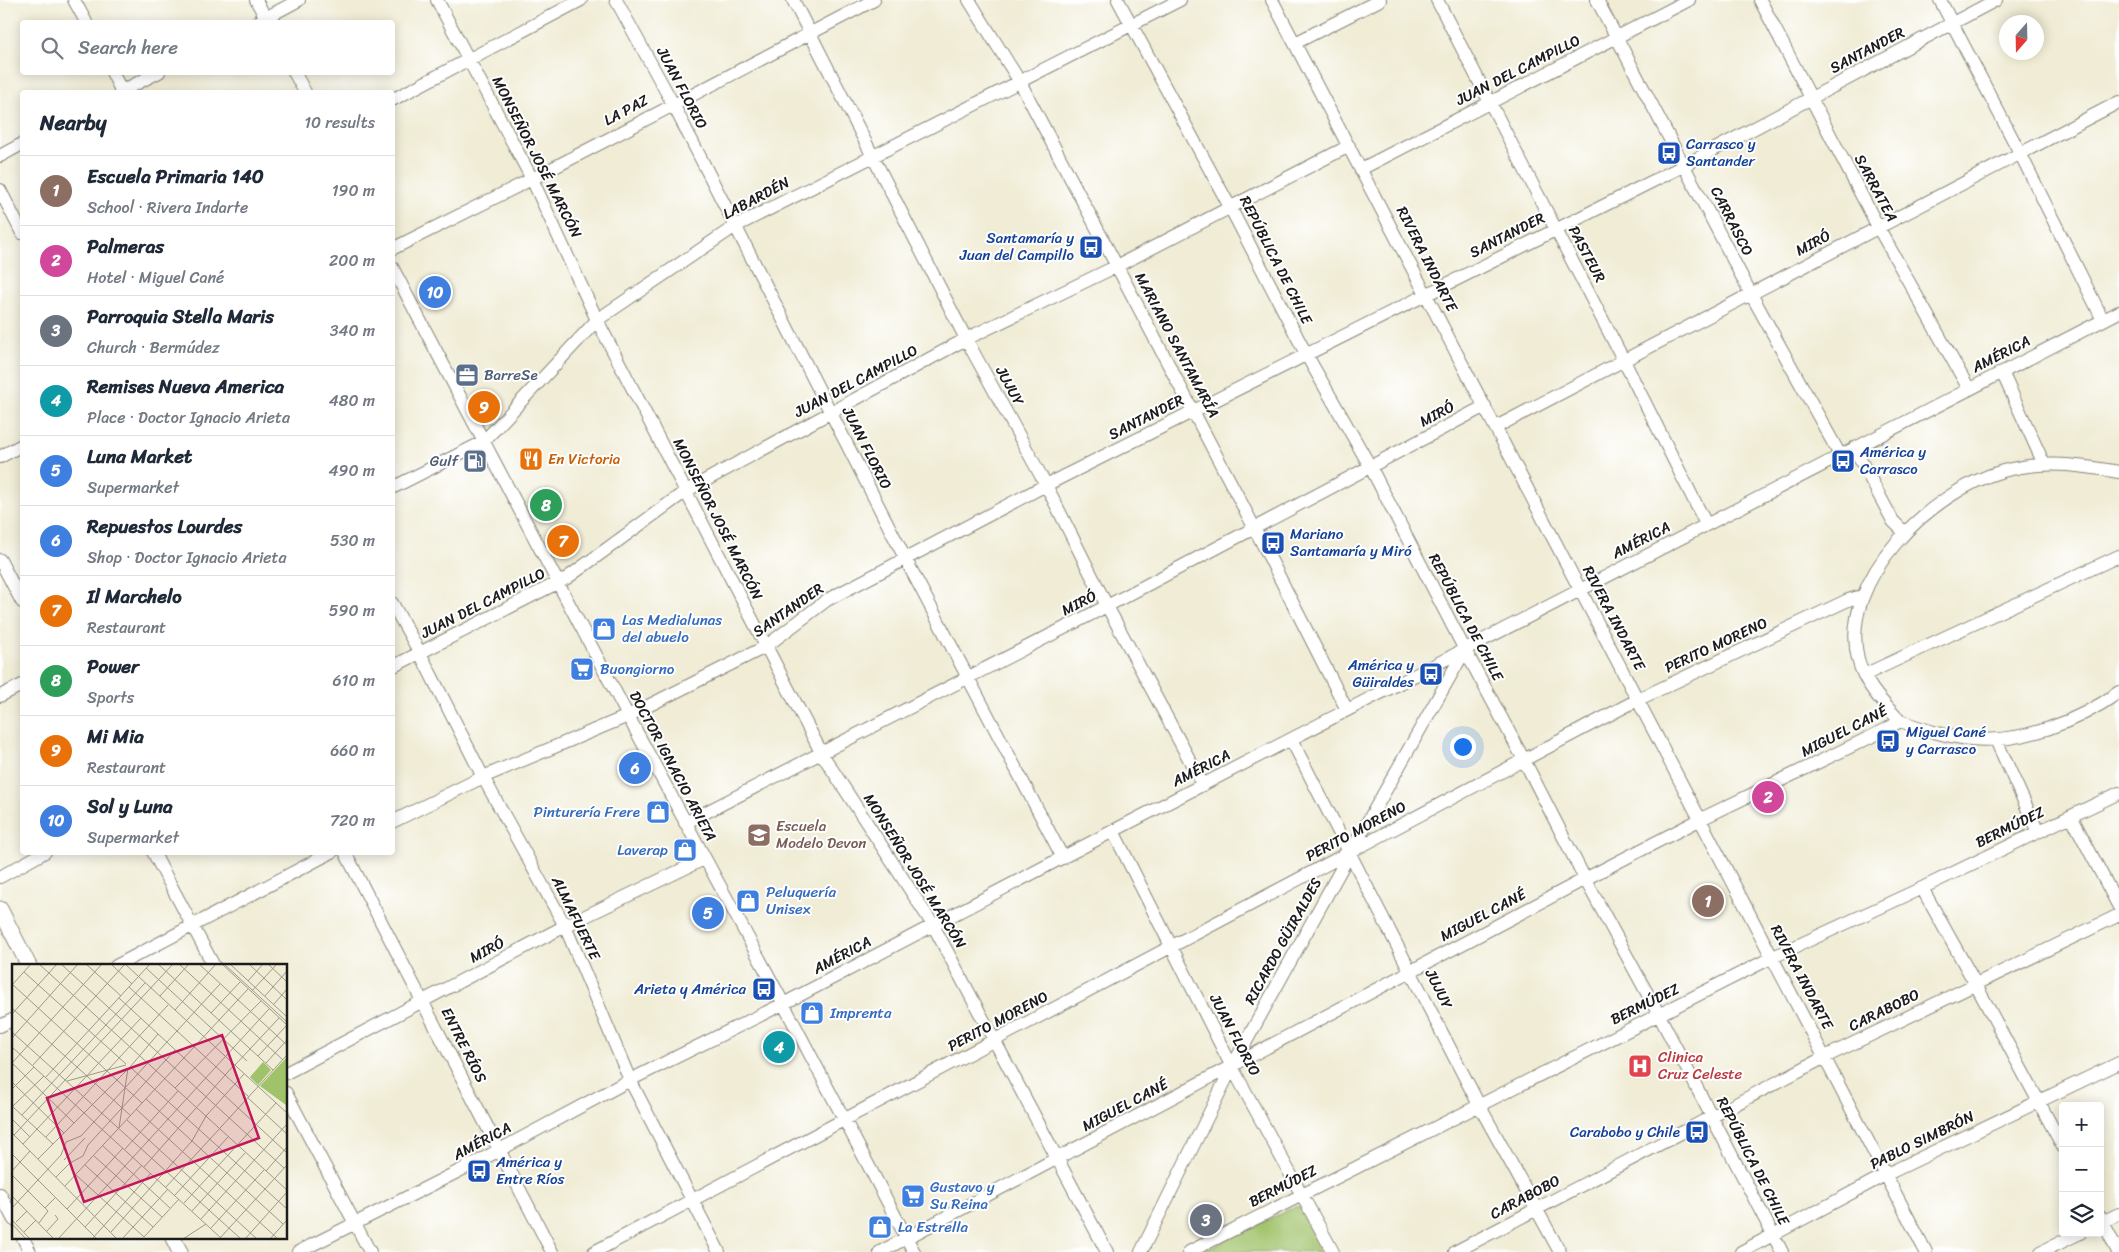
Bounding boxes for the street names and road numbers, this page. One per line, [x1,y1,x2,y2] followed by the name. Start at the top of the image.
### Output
[1825,19,1909,81] street label: SANTANDER
[1450,27,1585,113] street label: JUAN DEL CAMPILLO
[649,41,715,134] street label: JUAN FLORIO
[485,71,590,243] street label: MONSEÑOR JOSÉ MARCÓN
[599,87,654,133] street label: LA PAZ
[1847,149,1905,227] street label: SARRATEA
[718,169,795,227] street label: LABARDÉN
[1703,181,1761,261] street label: CARRASCO
[1232,191,1320,330] street label: REPÚBLICA DE CHILE
[1389,202,1466,318] street label: RIVERA INDARTE
[1465,205,1549,265] street label: SANTANDER
[1561,221,1613,287] street label: PASTEUR
[1791,223,1836,263] street label: MIRÓ
[1128,268,1226,422] street label: MARIANO SANTAMARÍA
[1966,328,2035,380] street label: AMÉRICA
[788,337,923,425] street label: JUAN DEL CAMPILLO
[988,360,1032,411] street label: JUJUY
[1104,387,1188,447] street label: SANTANDER
[1415,394,1460,434] street label: MIRÓ
[835,401,899,494] street label: JUAN FLORIO
[666,433,771,605] street label: MONSEÑOR JOSÉ MARCÓN
[1606,514,1675,566] street label: AMÉRICA
[1421,548,1511,687] street label: REPÚBLICA DE CHILE
[415,560,550,646] street label: JUAN DEL CAMPILLO
[1575,561,1653,677] street label: RIVERA INDARTE
[747,576,829,644] street label: SANTANDER
[1057,583,1102,623] street label: MIRÓ
[1660,610,1772,680] street label: PERITO MORENO
[622,686,724,846] street label: DOCTOR IGNACIO ARIETA
[1796,697,1894,764] street label: MIGUEL CANÉ
[1166,742,1235,794] street label: AMÉRICA
[857,788,974,954] street label: MONSEÑOR JOSÉ MARCÓN
[1301,793,1411,869] street label: PERITO MORENO
[1971,799,2049,855] street label: BERMÚDEZ
[544,871,608,966] street label: ALMAFUERTE
[1237,873,1329,1009] street label: RICARDO GÜIRALDES
[1435,881,1532,949] street label: MIGUEL CANÉ
[1763,920,1841,1036] street label: RIVERA INDARTE
[807,929,876,982] street label: AMÉRICA
[465,930,510,970] street label: MIRÓ
[1417,963,1460,1014] street label: JUJUY
[1606,976,1684,1032] street label: BERMÚDEZ
[1844,981,1924,1038] street label: CARABOBO
[943,983,1053,1059] street label: PERITO MORENO
[1202,988,1268,1081] street label: JUAN FLORIO
[434,1003,494,1088] street label: ENTRE RÍOS
[1077,1071,1174,1139] street label: MIGUEL CANÉ
[1709,1092,1797,1231] street label: REPÚBLICA DE CHILE
[1865,1103,1979,1177] street label: PABLO SIMBRÓN
[447,1115,516,1168] street label: AMÉRICA
[1244,1157,1322,1214] street label: BERMÚDEZ
[1485,1167,1565,1226] street label: CARABOBO

